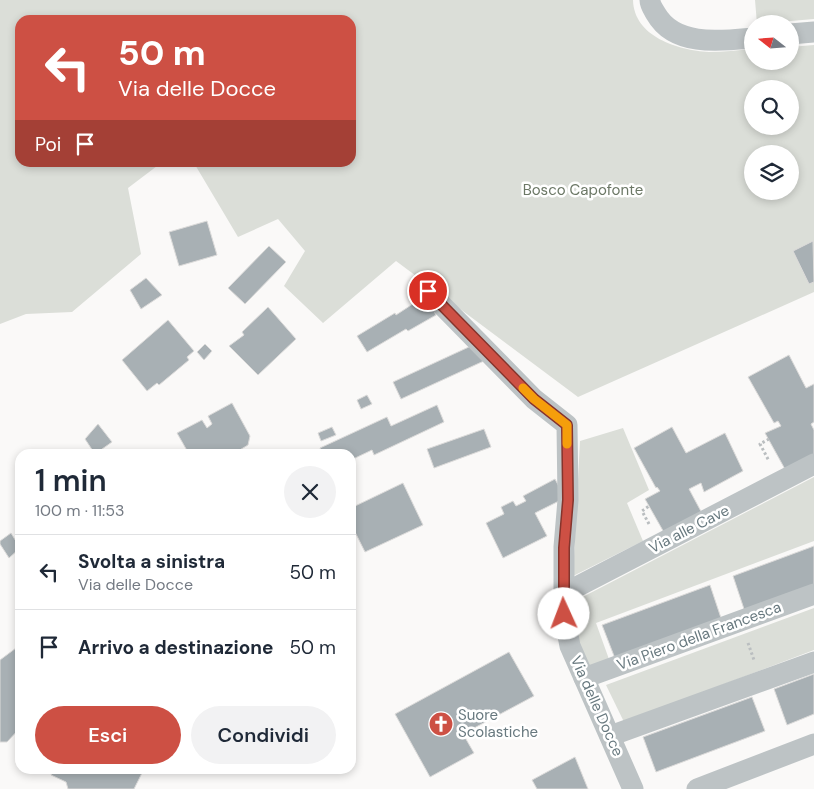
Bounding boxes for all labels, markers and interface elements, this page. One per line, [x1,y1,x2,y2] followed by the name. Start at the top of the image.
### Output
[744,15,799,70] north arrow
[744,15,799,200] map controls
[118,30,206,76] text: 50 m
[35,35,100,100] icon: left
[118,74,276,103] text: Via delle Docce
[744,80,799,135] button: search
[71,130,99,158] icon: arrive
[35,132,61,157] text: Poi
[744,145,799,200] button: layers
[523,180,643,200] park label: Bosco Capofonte
[407,270,449,312] pin
[414,277,442,305] icon: arrive
[35,461,107,500] text: 1 min
[284,466,336,518] button: close
[35,500,125,521] text: 100 m · 11:53
[645,500,733,558] street label: Via alle Cave
[78,549,225,574] text: Svolta a sinistra
[35,558,63,586] icon: left
[289,560,336,585] text: 50 m
[78,574,193,595] text: Via delle Docce
[537,587,589,639] position arrow
[614,597,784,675] street label: Via Piero della Francesca
[35,633,63,661] icon: arrive
[78,635,273,660] text: Arrivo a destinazione
[289,635,336,660] text: 50 m
[566,653,628,759] street label: Via delle Docce
[458,705,538,742] place label: Suore Scolastiche
[35,706,181,764] button: Esci
[191,706,336,764] button: Condividi
[428,711,454,737] church icon: Suore Scolastiche

